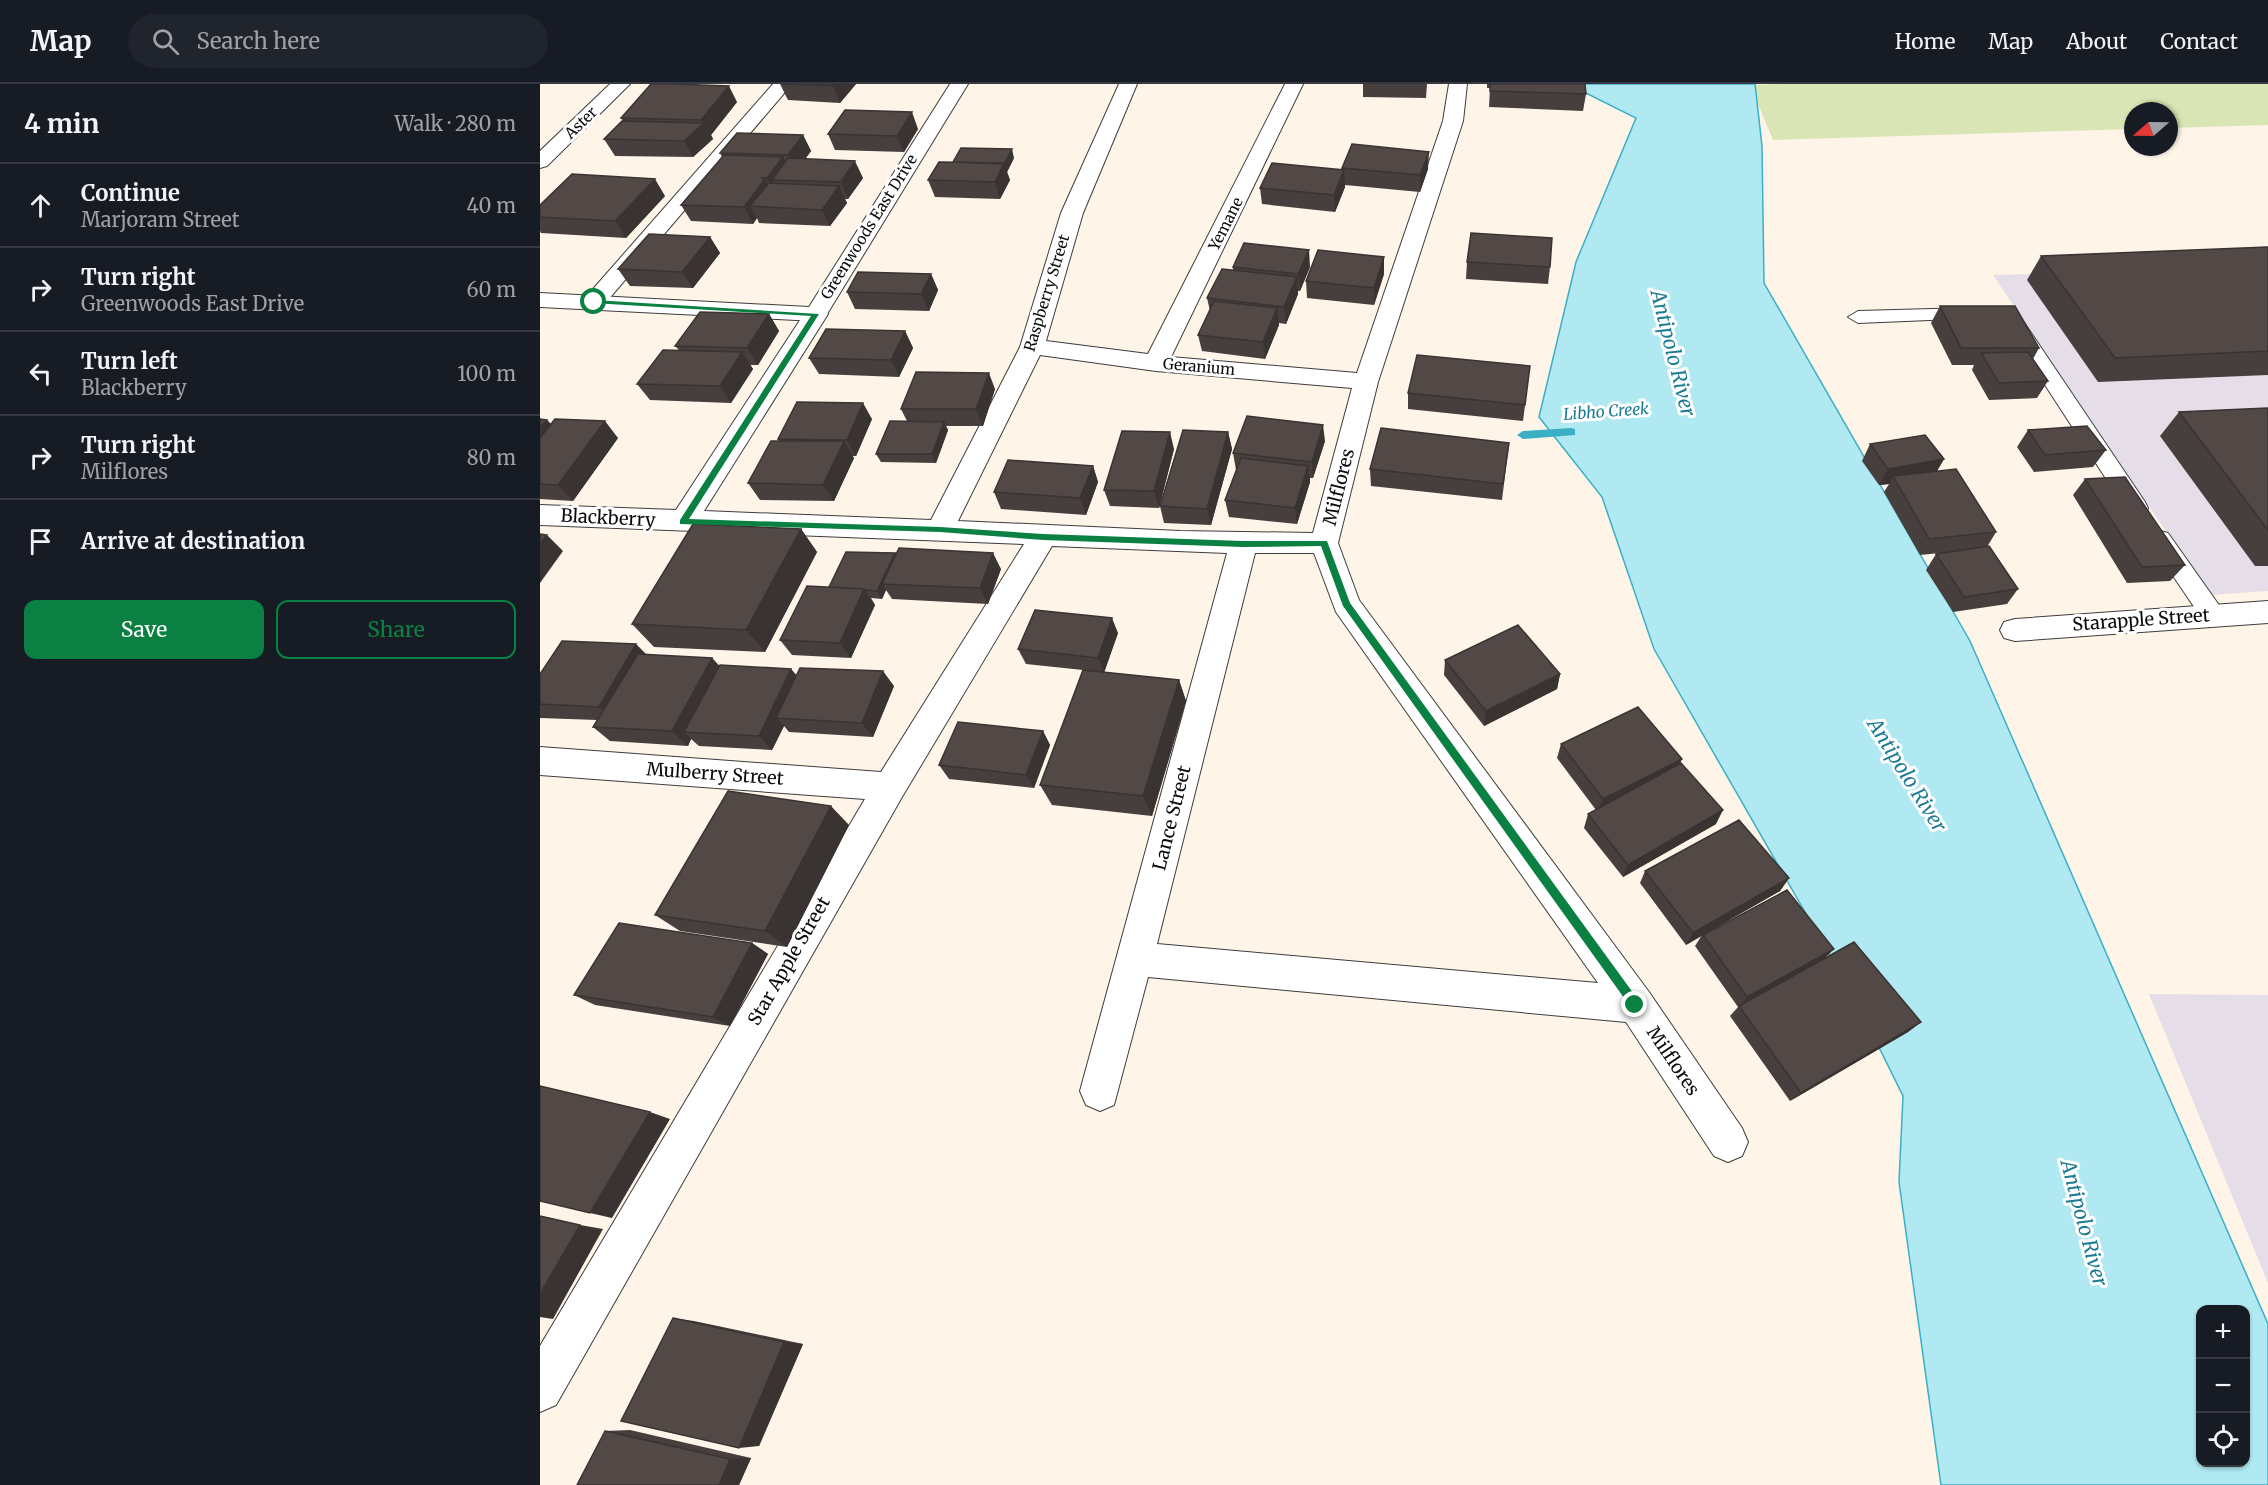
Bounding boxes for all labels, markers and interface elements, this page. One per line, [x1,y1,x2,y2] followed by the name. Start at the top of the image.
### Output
[128,14,548,68] search box
[30,23,92,59] text: Map
[149,25,182,58] icon: search
[197,27,320,55] text: Search here
[1895,28,1955,55] text: Home
[1988,28,2033,55] text: Map
[2066,28,2127,55] text: About
[2160,28,2238,55] text: Contact
[560,102,601,143] street label: Aster
[2124,102,2178,156] north arrow
[24,107,99,140] text: 4 min
[394,111,516,136] text: Walk · 280 m
[816,151,921,303] street label: Greenwoods East Drive
[81,179,180,207] text: Continue
[24,189,57,222] icon: ahead
[466,193,516,218] text: 40 m
[1204,194,1247,254] street label: Yemane
[81,207,239,232] text: Marjoram Street
[1020,232,1073,354] street label: Raspberry Street
[81,263,195,291] text: Turn right
[24,273,57,306] icon: right
[466,277,516,302] text: 60 m
[1645,285,1701,420] water label: Antipolo River
[580,288,606,314] route start
[81,291,304,316] text: Greenwoods East Drive
[81,347,178,375] text: Turn left
[1162,354,1236,379] street label: Geranium
[24,357,57,390] icon: left
[457,361,516,386] text: 100 m
[81,375,187,400] text: Blackberry
[1563,398,1650,424] water label: Libho Creek
[81,431,195,459] text: Turn right
[24,441,57,474] icon: right
[467,445,516,470] text: 80 m
[1318,446,1359,528] street label: Milflores
[81,459,168,484] text: Milflores
[560,504,657,531] street label: Blackberry
[24,525,57,558] icon: arrive
[81,527,305,555] text: Arrive at destination
[24,600,264,659] button: Save
[276,600,516,659] button: Share
[2072,603,2210,636] street label: Starapple Street
[1861,712,1953,837] water label: Antipolo River
[646,757,784,790] street label: Mulberry Street
[1147,763,1196,873] street label: Lance Street
[742,892,835,1029] street label: Star Apple Street
[1621,991,1647,1017] route end
[1642,1022,1705,1100] street label: Milflores
[2055,1155,2114,1289] water label: Antipolo River
[2196,1305,2250,1467] map controls
[2196,1305,2250,1359] button: +
[2196,1359,2250,1413] button: −
[2196,1413,2250,1467] button: locate

